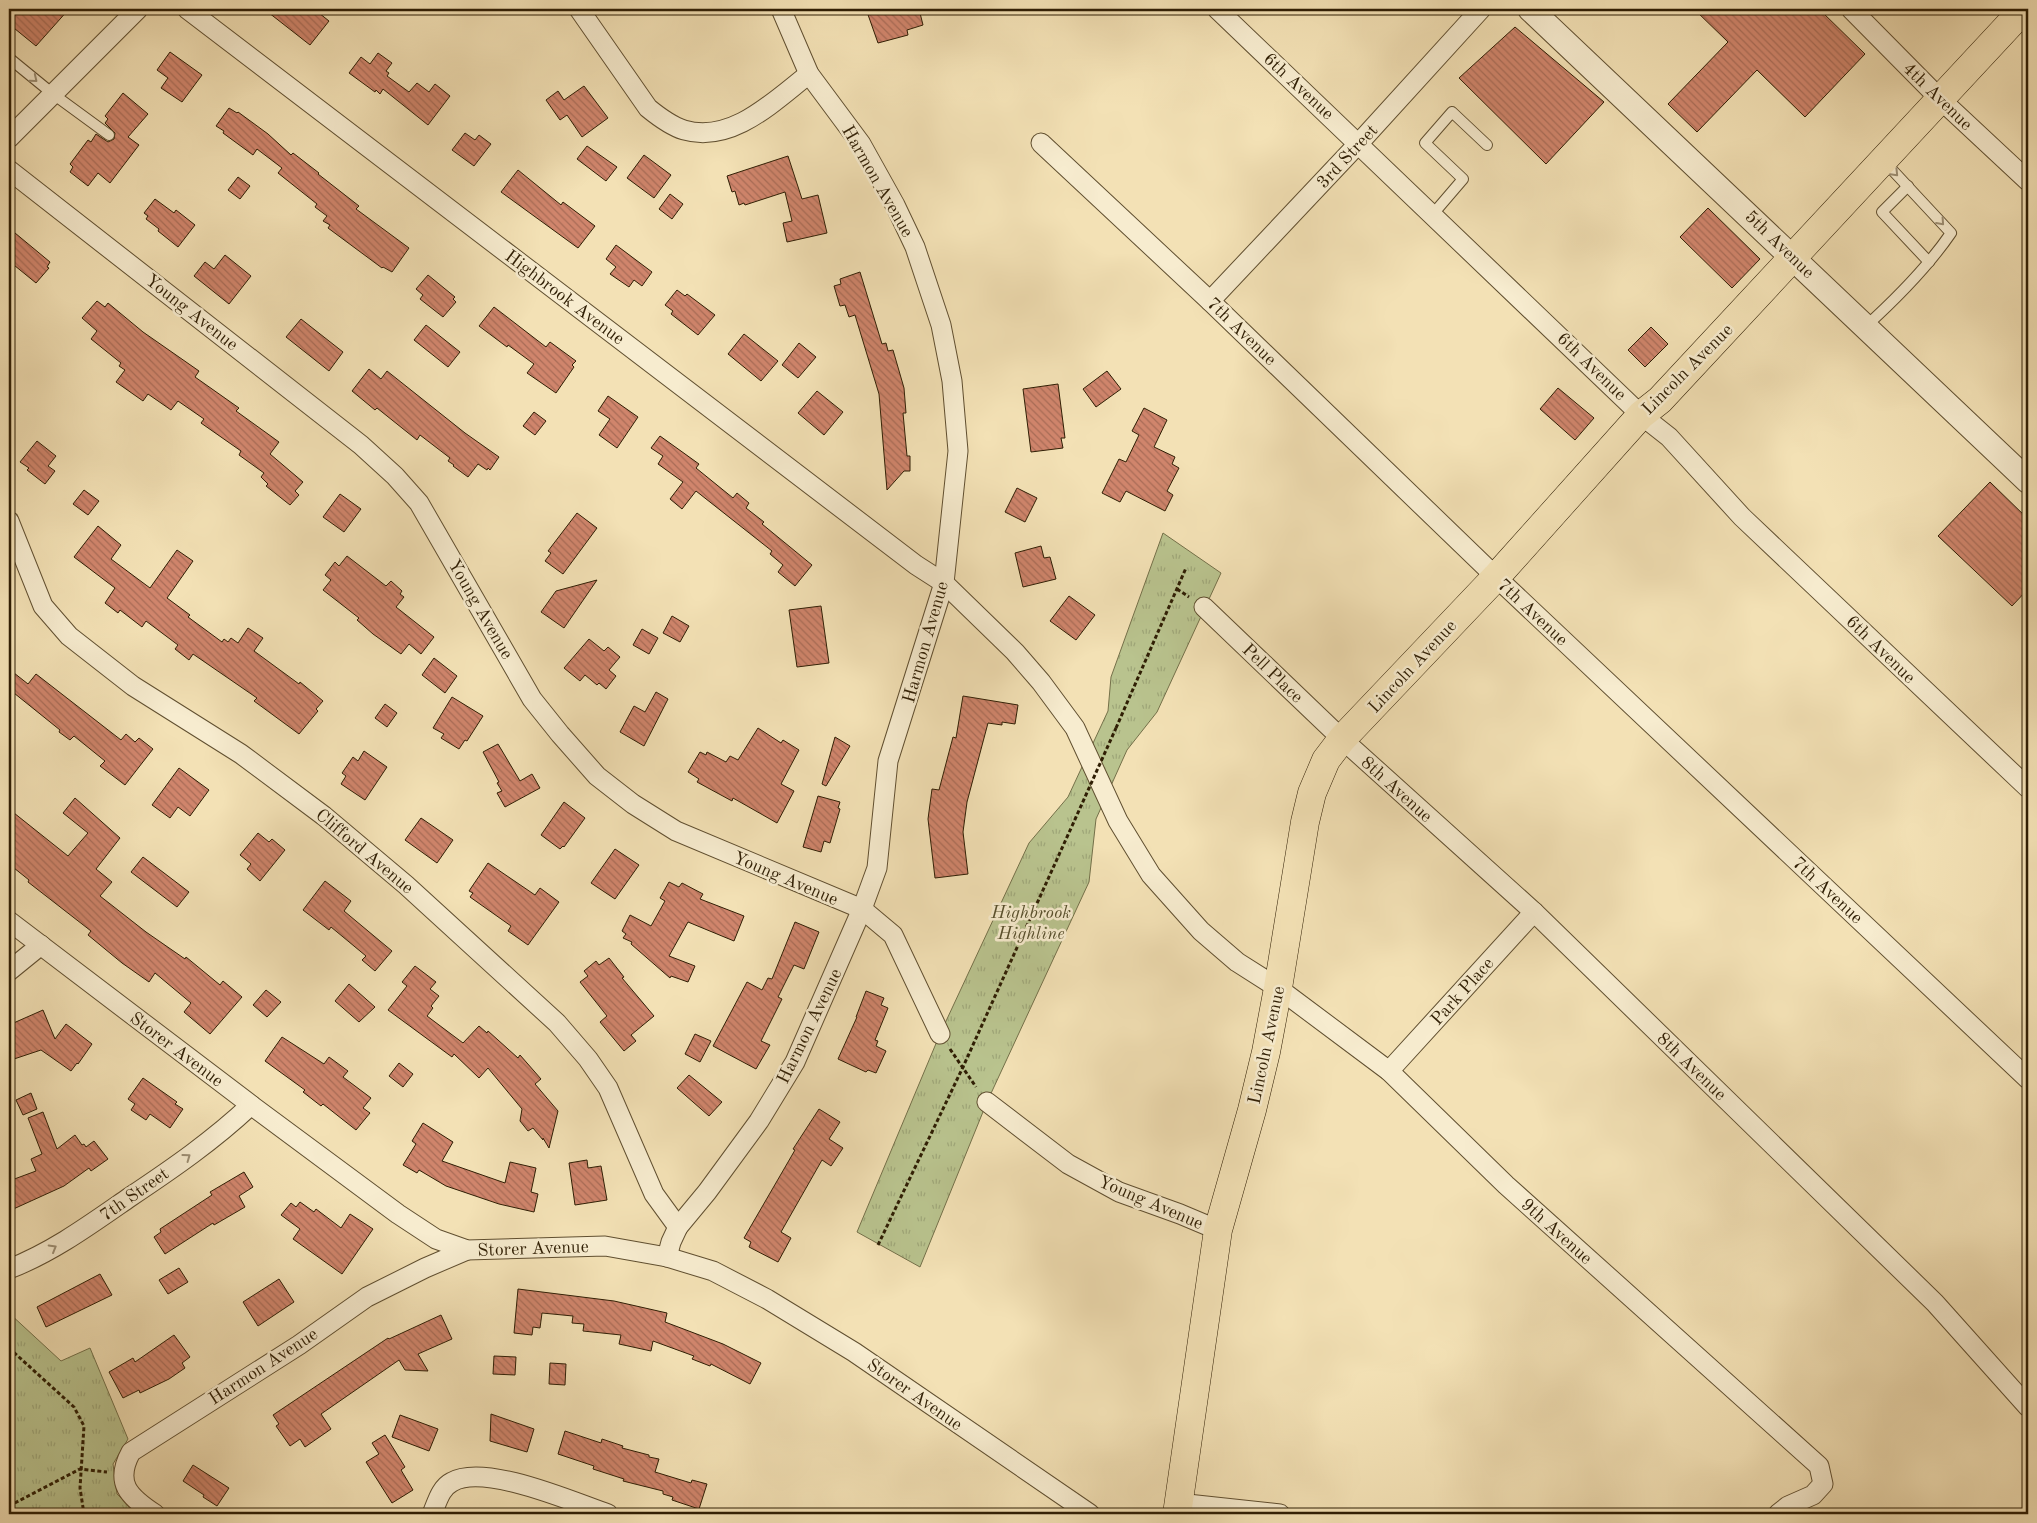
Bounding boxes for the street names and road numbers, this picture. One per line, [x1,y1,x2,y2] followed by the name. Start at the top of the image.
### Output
[1260,50,1337,124] street label: 6th Avenue
[1899,59,1975,134] street label: 4th Avenue
[1314,121,1382,192] street label: 3rd Street
[838,123,916,240] street label: Harmon Avenue
[1741,207,1817,282] street label: 5th Avenue
[501,247,628,348] street label: Highbrook Avenue
[142,271,241,354] street label: Young Avenue
[1203,294,1279,369] street label: 7th Avenue
[1639,321,1737,419] street label: Lincoln Avenue
[1553,329,1629,404] street label: 6th Avenue
[444,557,516,662] street label: Young Avenue
[1494,576,1571,650] street label: 7th Avenue
[900,579,952,705] street label: Harmon Avenue
[1842,612,1918,687] street label: 6th Avenue
[1365,617,1460,717] street label: Lincoln Avenue
[1239,641,1306,707] street label: Pell Place
[1357,753,1435,826] street label: 8th Avenue
[312,806,417,898] street label: Clifford Avenue
[731,849,841,909] street label: Young Avenue
[1789,854,1866,928] street label: 7th Avenue
[1428,954,1498,1029] street label: Park Place
[774,966,846,1087] street label: Harmon Avenue
[1246,985,1288,1106] street label: Lincoln Avenue
[126,1009,226,1091] street label: Storer Avenue
[1653,1029,1729,1104] street label: 8th Avenue
[97,1165,172,1225] street label: 7th Street
[1096,1173,1206,1233] street label: Young Avenue
[1517,1195,1595,1268] street label: 9th Avenue
[477,1238,589,1260] street label: Storer Avenue
[206,1325,321,1409] street label: Harmon Avenue
[864,1355,965,1434] street label: Storer Avenue

